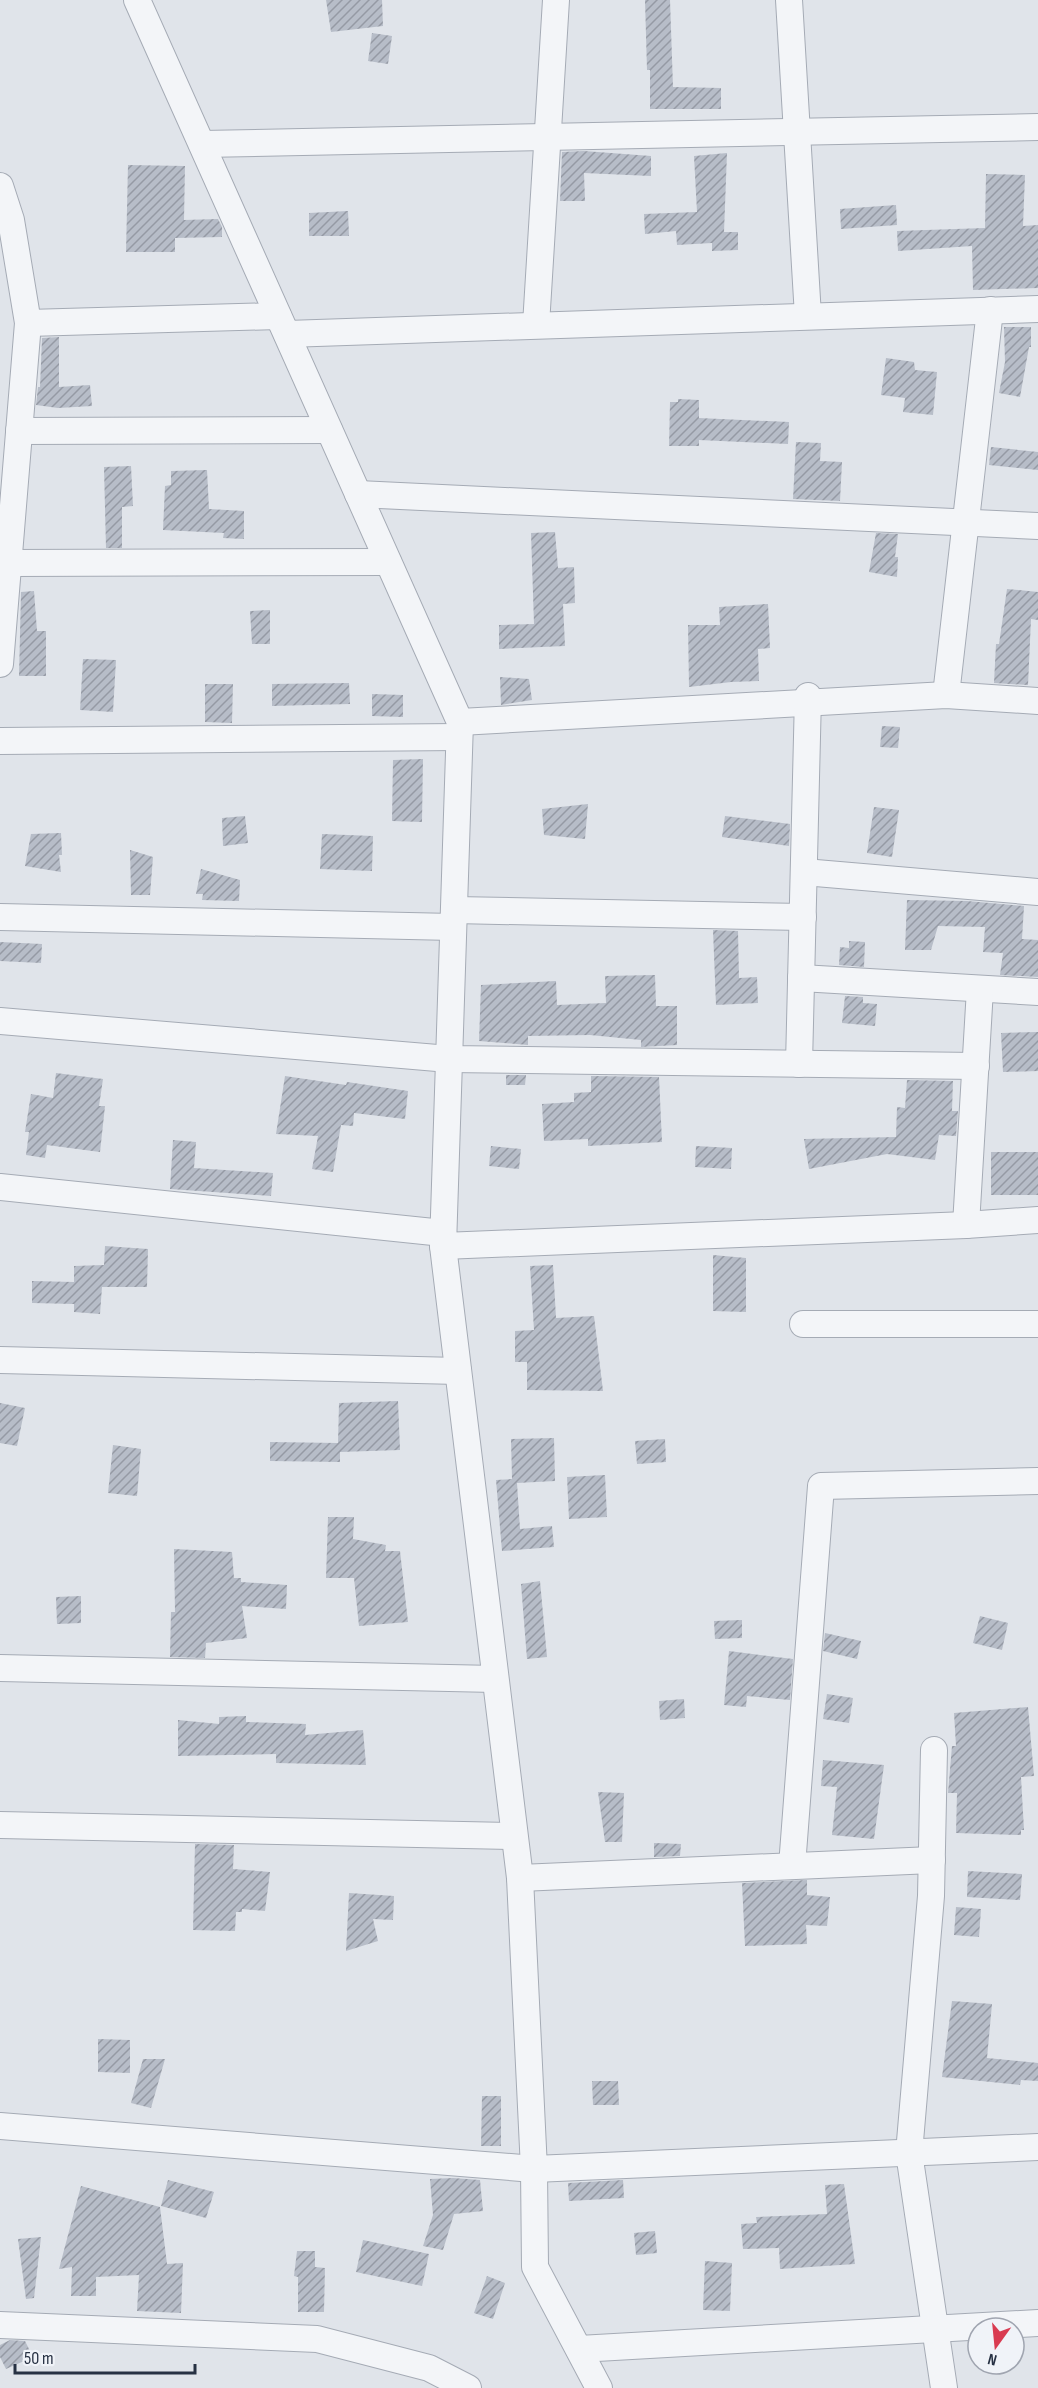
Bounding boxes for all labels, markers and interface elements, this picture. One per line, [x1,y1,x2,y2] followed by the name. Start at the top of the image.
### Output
[966,2316,1026,2376] north arrow
[15,2337,195,2375] scale bar
[24,2348,54,2369] text: 50 m
[986,2349,999,2369] text: N

